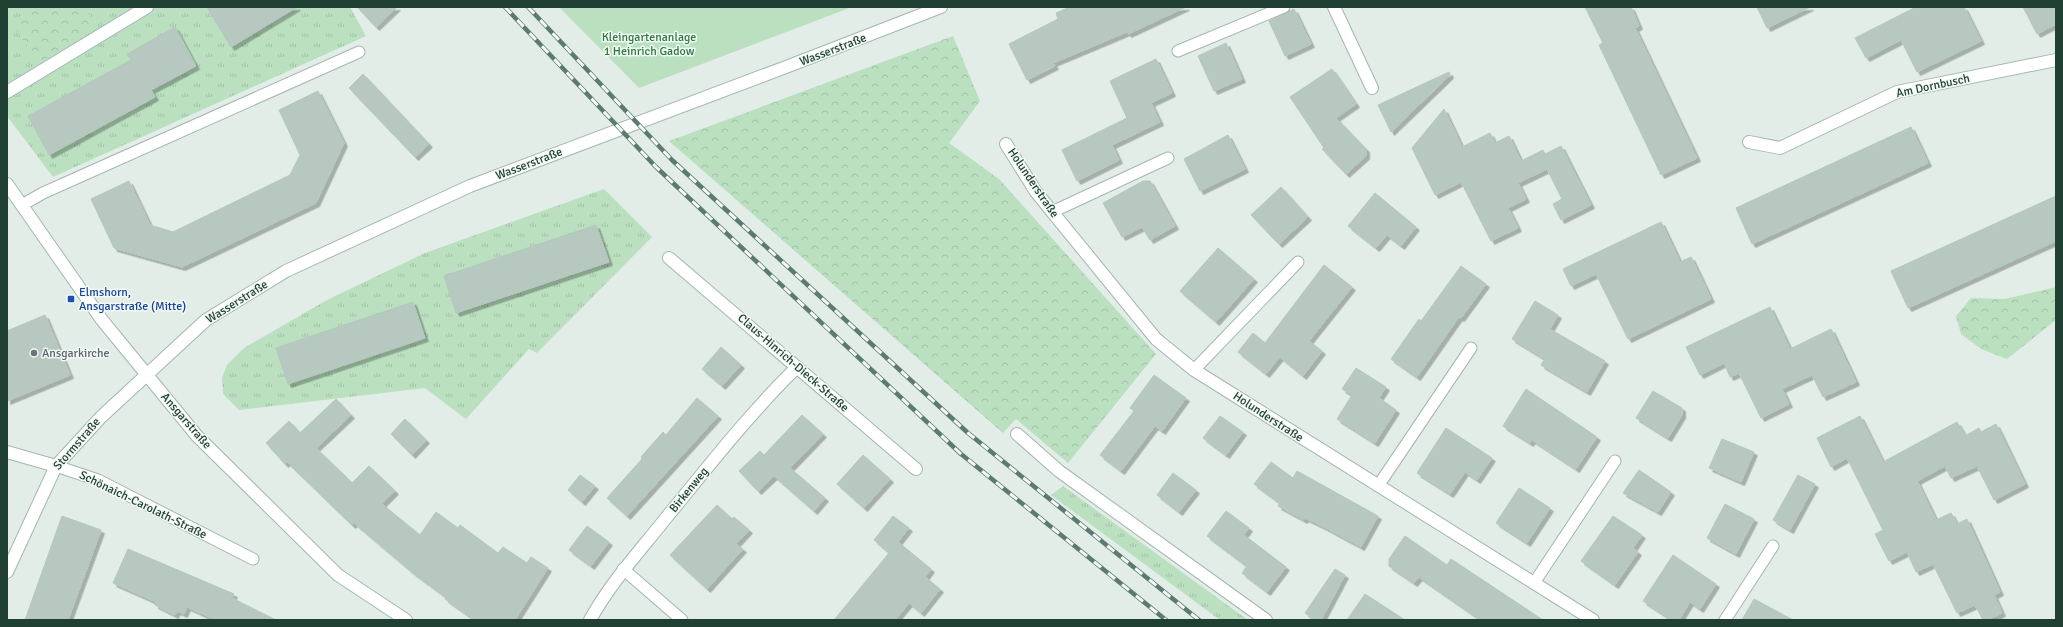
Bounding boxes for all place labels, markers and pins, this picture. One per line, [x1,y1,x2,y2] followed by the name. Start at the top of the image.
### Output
[79,285,186,314] place label: Elmshorn, Ansgarstraße (Mitte)
[66,294,76,304] marker: Elmshorn, Ansgarstraße (Mitte)
[42,346,110,361] place label: Ansgarkirche
[29,348,39,358] marker: Ansgarkirche

